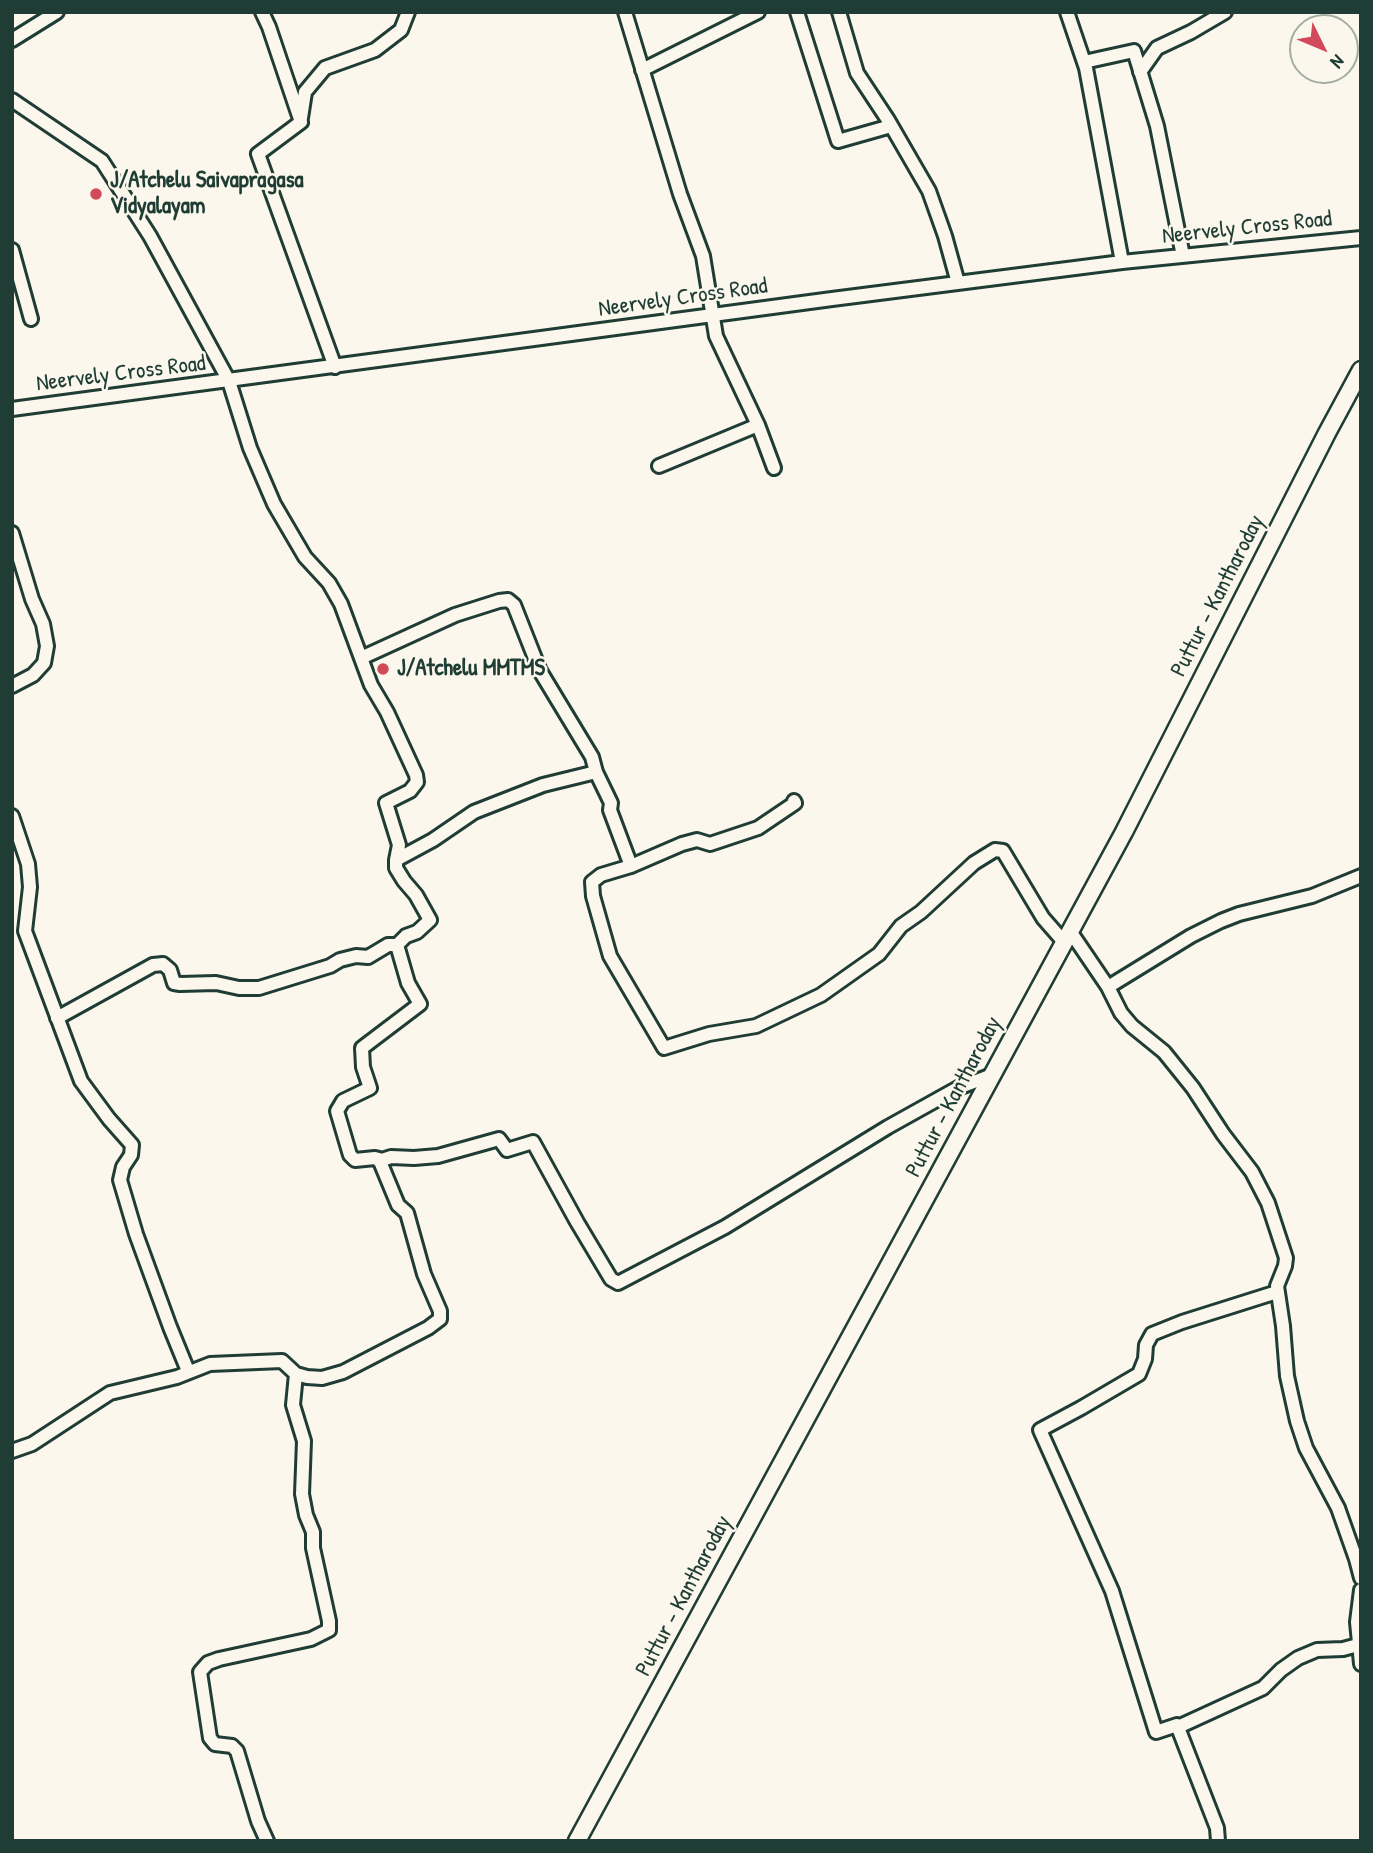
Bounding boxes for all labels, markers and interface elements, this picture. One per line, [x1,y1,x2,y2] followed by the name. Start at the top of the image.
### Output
[1289,14,1359,84] north arrow
[1325,49,1351,75] text: N
[110,167,303,221] place label: J/Atchelu Saivapragasa Vidyalayam
[88,186,104,202] marker: J/Atchelu Saivapragasa Vidyalayam
[1161,205,1333,251] street label: Neervely Cross Road
[597,272,769,324] street label: Neervely Cross Road
[35,350,207,398] street label: Neervely Cross Road
[1165,510,1271,682] street label: Puttur - Kantharoday
[397,655,545,683] place label: J/Atchelu MMTMS
[375,661,391,677] marker: J/Atchelu MMTMS
[900,1012,1008,1182] street label: Puttur - Kantharoday
[630,1511,738,1681] street label: Puttur - Kantharoday

